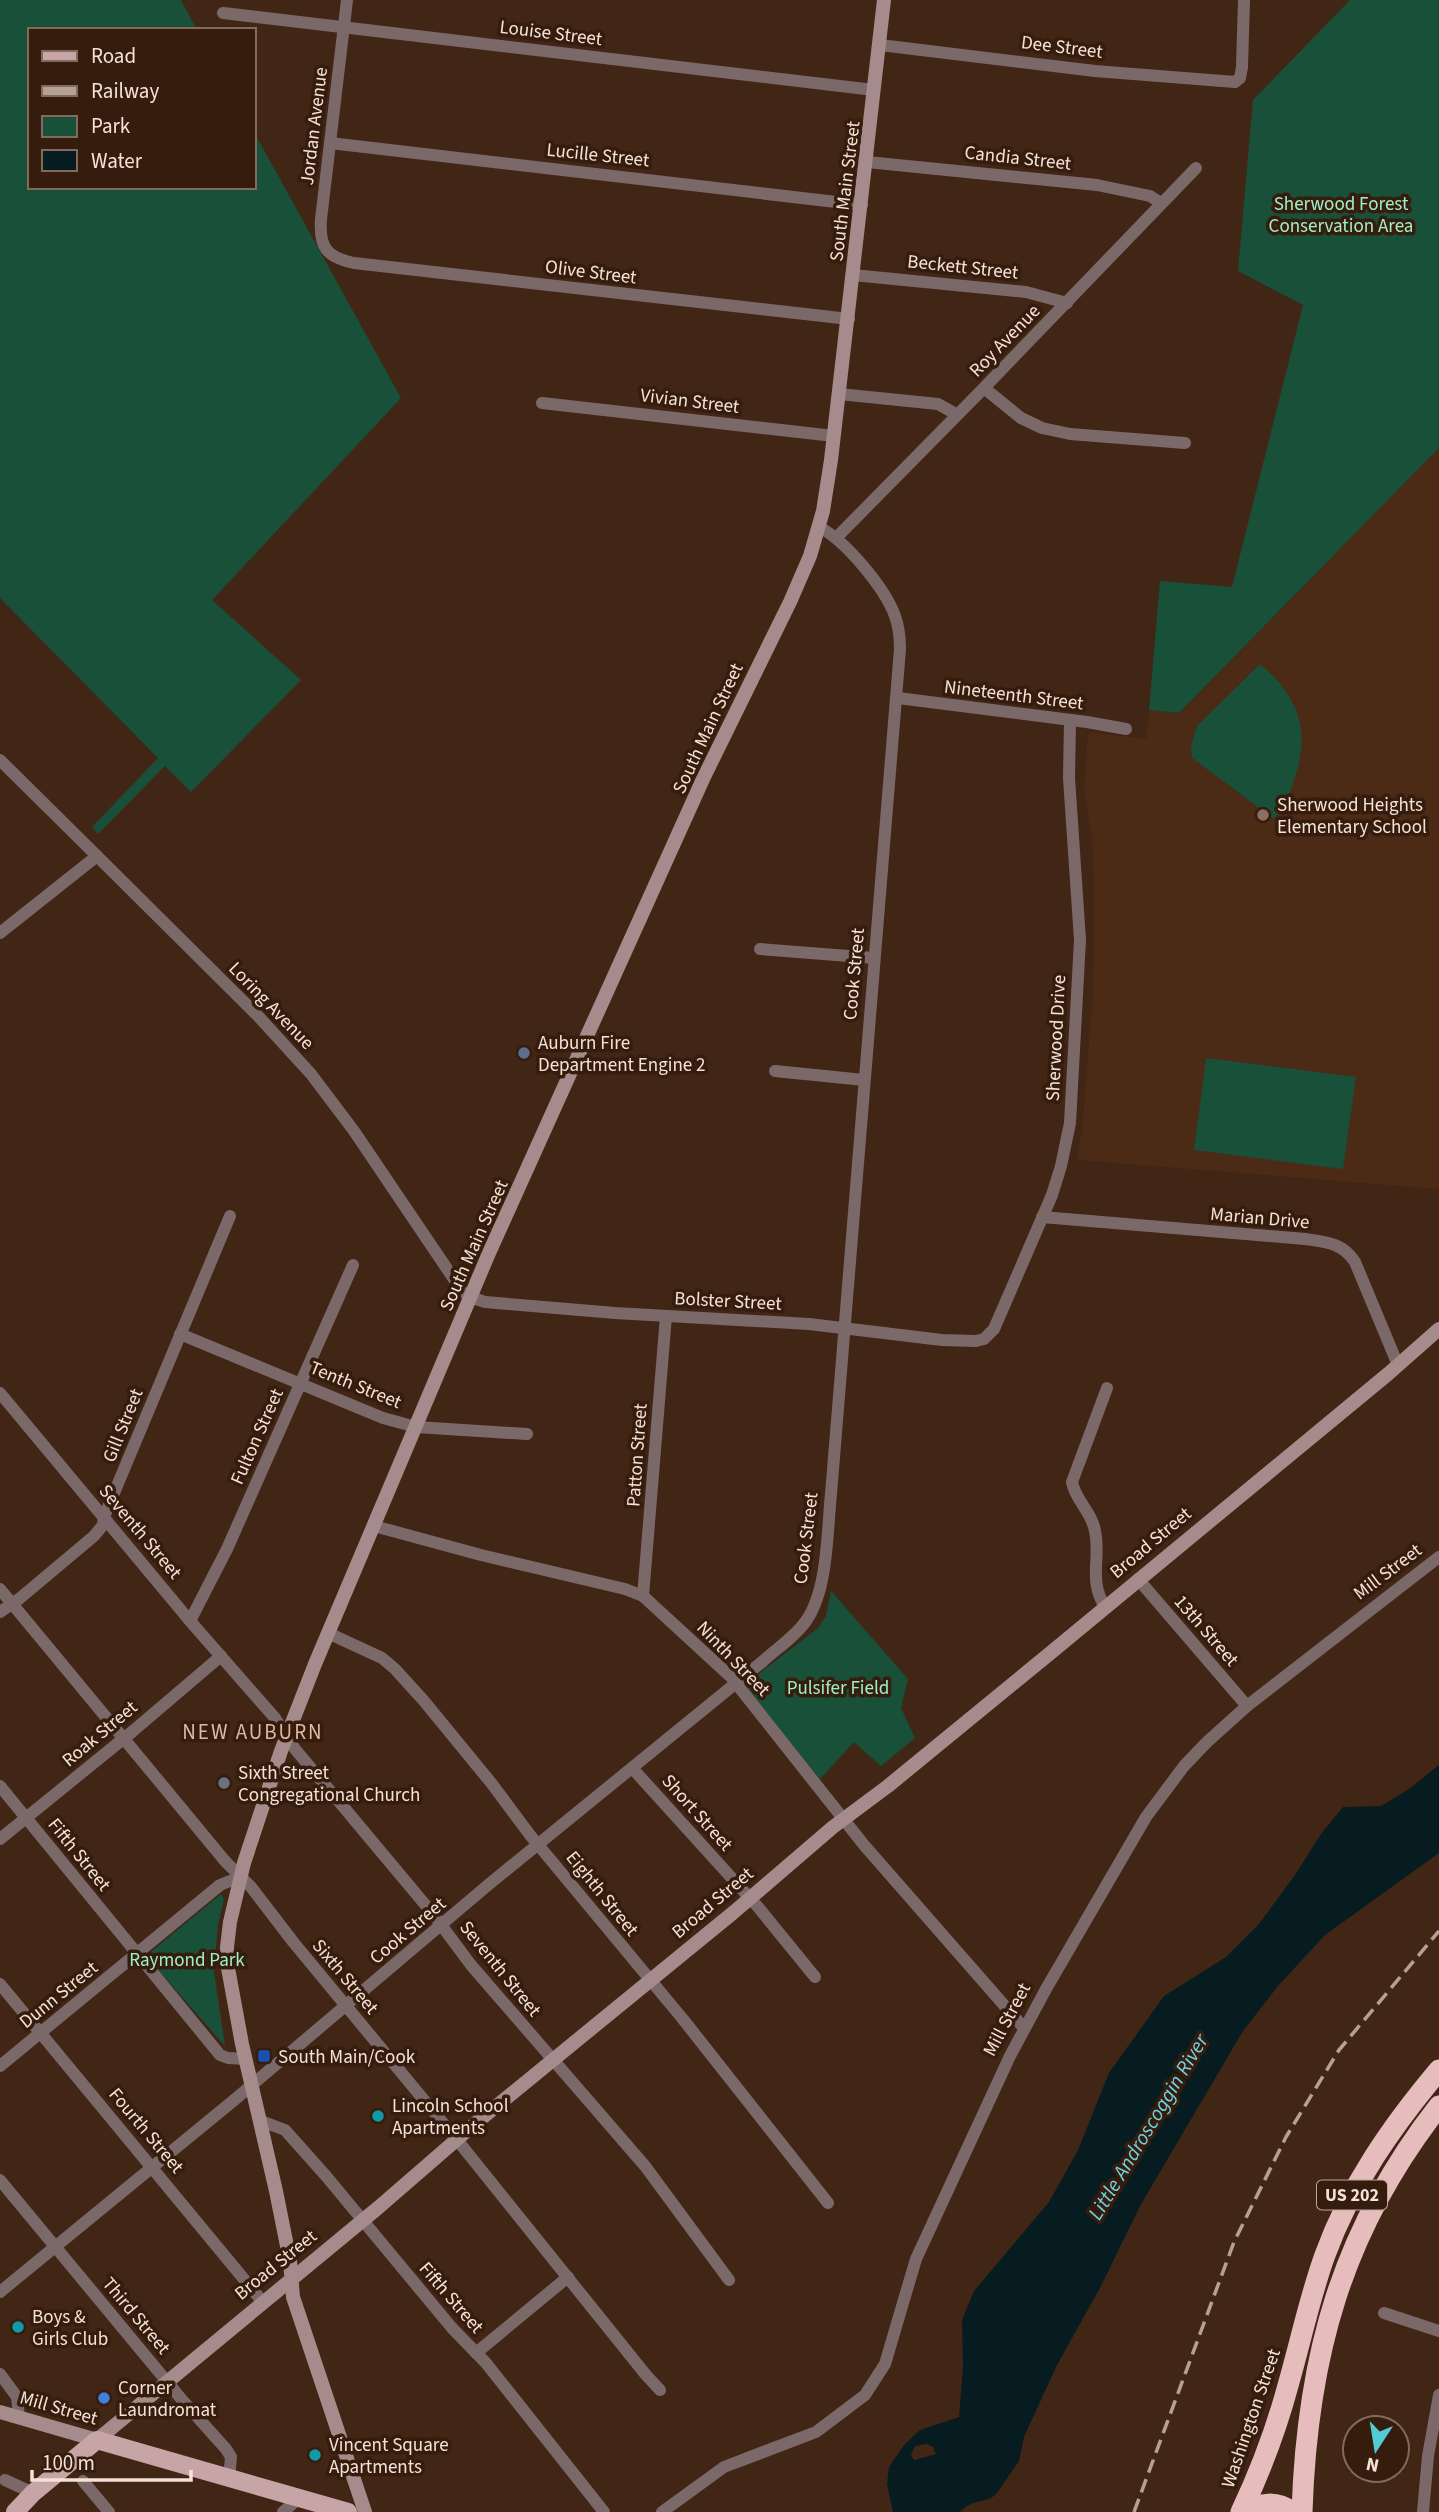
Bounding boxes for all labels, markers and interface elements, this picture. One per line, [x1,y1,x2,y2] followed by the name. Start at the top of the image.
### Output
[498,14,604,53] street label: Louise Street
[28,28,256,189] legend
[1020,29,1105,66] street label: Dee Street
[91,41,136,71] text: Road
[294,66,335,187] street label: Jordan Avenue
[91,76,159,106] text: Railway
[91,111,131,141] text: Park
[823,119,868,263] street label: South Main Street
[545,137,651,174] street label: Lucille Street
[963,139,1073,178] street label: Candia Street
[91,146,143,176] text: Water
[1269,191,1413,240] park label: Sherwood Forest Conservation Area
[906,248,1020,287] street label: Beckett Street
[544,253,639,292] street label: Olive Street
[963,299,1047,384] street label: Roy Avenue
[639,382,741,421] street label: Vivian Street
[666,658,751,798] street label: South Main Street
[943,674,1086,717] street label: Nineteenth Street
[1277,792,1427,841] place label: Sherwood Heights Elementary School
[1255,807,1271,823] marker: Sherwood Heights Elementary School
[837,926,872,1021] street label: Cook Street
[222,956,320,1056] street label: Loring Avenue
[1040,974,1073,1102] street label: Sherwood Drive
[538,1030,706,1079] place label: Auburn Fire Department Engine 2
[516,1045,532,1061] marker: Auburn Fire Department Engine 2
[433,1175,516,1316] street label: South Main Street
[1209,1201,1311,1236] street label: Marian Drive
[674,1285,783,1318] street label: Bolster Street
[305,1355,406,1416] street label: Tenth Street
[96,1384,151,1467] street label: Gill Street
[224,1384,291,1489] street label: Fulton Street
[620,1402,655,1508] street label: Patton Street
[92,1479,188,1586] street label: Seventh Street
[787,1490,826,1586] street label: Cook Street
[1104,1501,1198,1585] street label: Broad Street
[1348,1537,1428,1607] street label: Mill Street
[1167,1589,1245,1673] street label: 13th Street
[690,1615,776,1703] street label: Ninth Street
[787,1675,889,1702] park label: Pulsifer Field
[56,1694,144,1774] street label: Roak Street
[182,1717,324,1747] district label: NEW AUBURN
[238,1760,420,1809] place label: Sixth Street Congregational Church
[655,1769,739,1858] street label: Short Street
[216,1775,232,1791] marker: Sixth Street Congregational Church
[41,1813,117,1898] street label: Fifth Street
[559,1846,645,1943] street label: Eighth Street
[666,1861,760,1945] street label: Broad Street
[364,1891,452,1971] street label: Cook Street
[453,1915,547,2023] street label: Seventh Street
[305,1933,385,2021] street label: Sixth Street
[129,1947,245,1974] park label: Raymond Park
[14,1955,104,2035] street label: Dunn Street
[977,1978,1038,2061] street label: Mill Street
[1080,2028,1216,2226] water label: Little Androscoggin River
[278,2044,416,2071] place label: South Main/Cook
[256,2048,272,2064] marker: South Main/Cook
[102,2082,190,2180] street label: Fourth Street
[392,2093,509,2142] place label: Lincoln School Apartments
[370,2108,386,2124] marker: Lincoln School Apartments
[1317,2180,1387,2210] road number: US 202
[229,2223,323,2307] street label: Broad Street
[412,2256,490,2340] street label: Fifth Street
[95,2271,177,2361] street label: Third Street
[32,2304,108,2353] place label: Boys & Girls Club
[10,2319,26,2335] marker: Boys & Girls Club
[1215,2345,1288,2492] street label: Washington Street
[118,2375,217,2424] place label: Corner Laundromat
[17,2384,101,2433] street label: Mill Street
[96,2390,112,2406] marker: Corner Laundromat
[1341,2414,1411,2484] north arrow
[329,2432,449,2481] place label: Vincent Square Apartments
[32,2438,191,2482] scale bar
[307,2447,323,2463] marker: Vincent Square Apartments
[42,2448,95,2478] text: 100 m
[1364,2450,1382,2479] text: N

